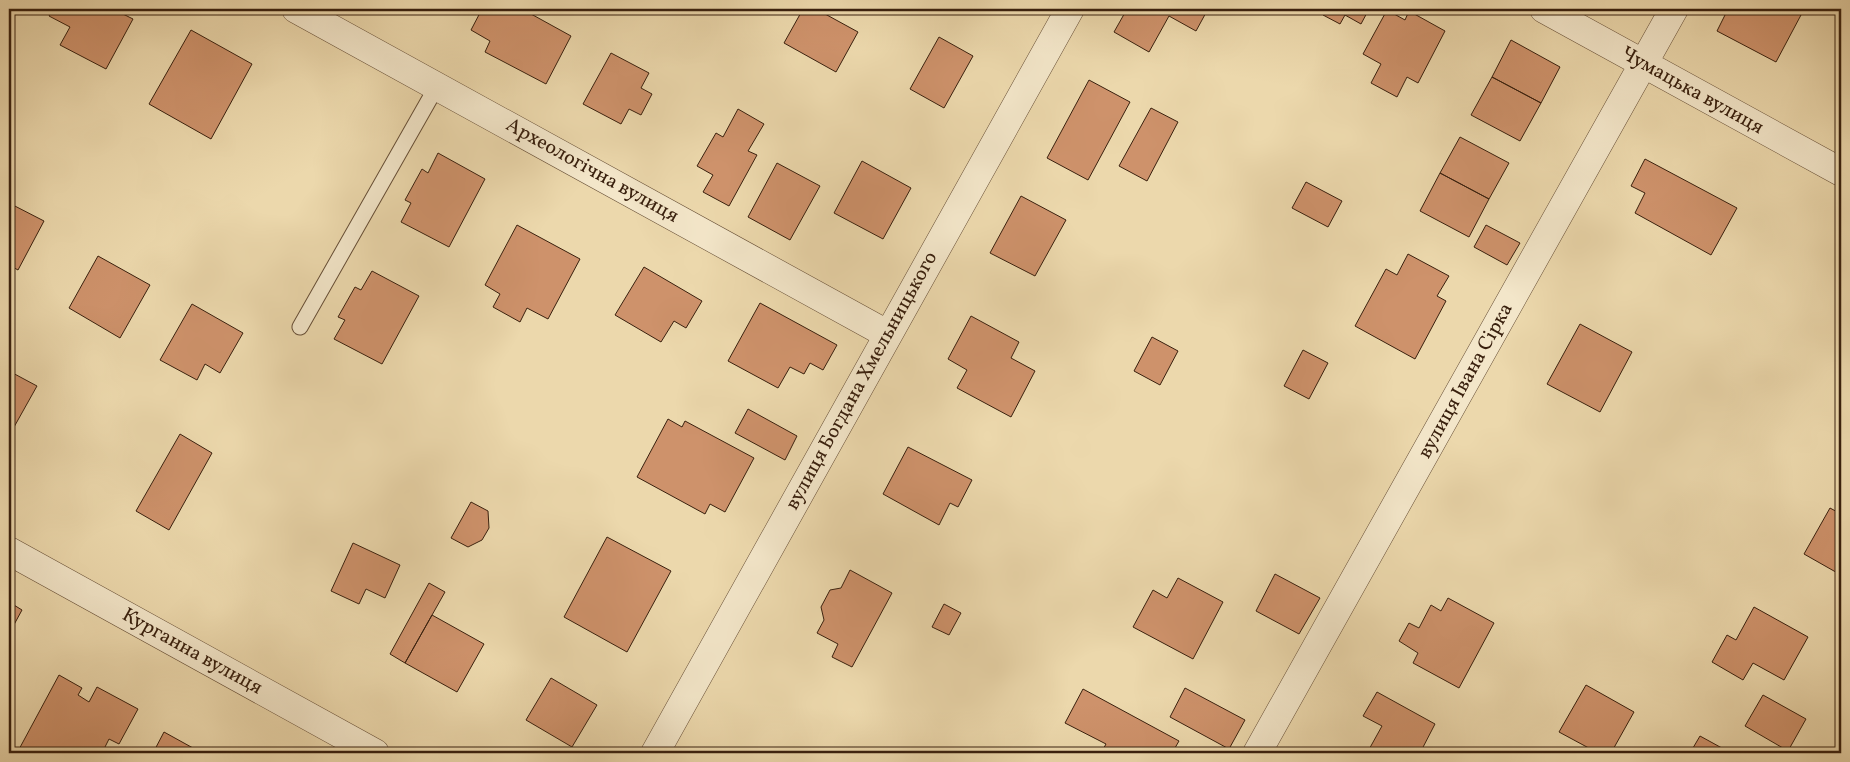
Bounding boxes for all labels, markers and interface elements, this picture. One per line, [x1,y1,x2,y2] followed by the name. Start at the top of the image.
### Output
[1615,40,1769,142] street label: Чумацька вулиця
[500,112,684,230] street label: Археологічна вулиця
[779,247,945,515] street label: вулиця Богдана Хмельницького
[1412,298,1520,464] street label: вулиця Івана Сірка
[117,602,267,702] street label: Курганна вулиця

